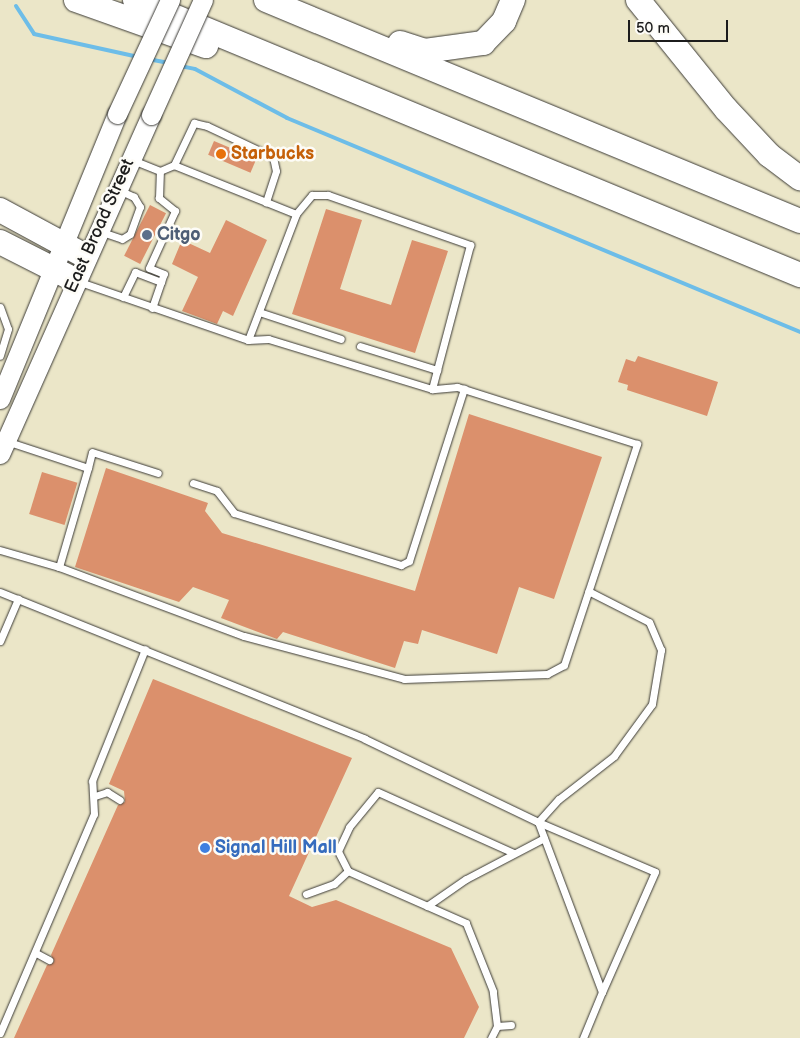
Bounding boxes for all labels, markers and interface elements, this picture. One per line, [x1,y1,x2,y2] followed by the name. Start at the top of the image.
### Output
[630,10,730,42] scale bar
[636,19,670,38] text: 50 m
[231,143,314,165] place label: Starbucks
[215,148,227,160] marker: Starbucks
[61,155,139,297] street label: East Broad Street
[157,224,200,246] place label: Citgo
[141,229,153,241] marker: Citgo
[215,837,337,859] place label: Signal Hill Mall
[199,842,211,854] marker: Signal Hill Mall

